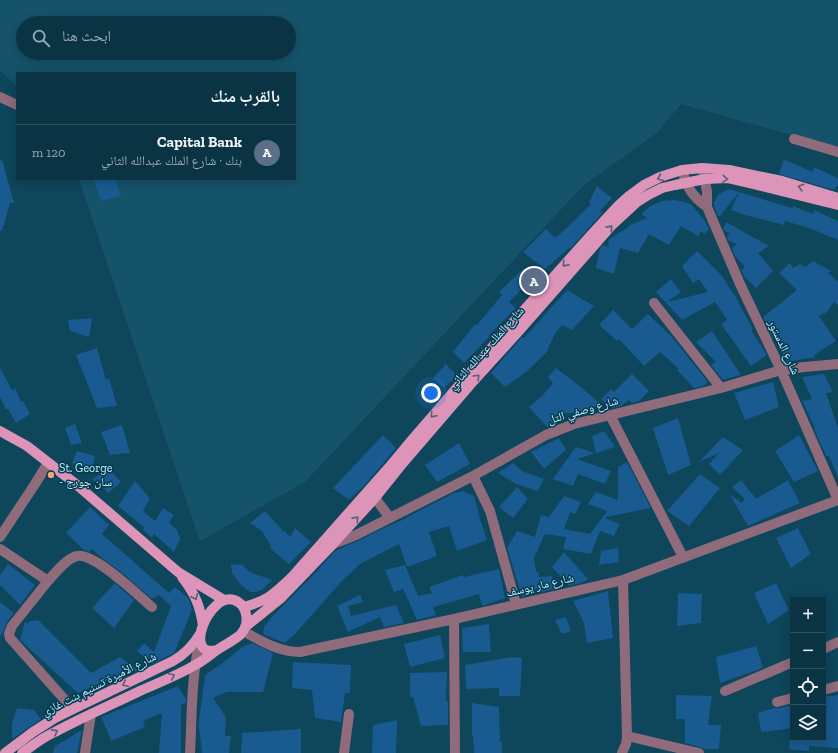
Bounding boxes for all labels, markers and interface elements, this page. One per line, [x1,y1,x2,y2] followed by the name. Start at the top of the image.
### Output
[16,16,296,60] search box
[30,27,52,49] icon: search
[62,27,111,45] text: ابحث هنا
[210,86,280,106] text: بالقرب منك
[157,133,242,151] text: Capital Bank
[32,145,65,160] text: 120 m
[263,145,271,160] text: A
[101,153,242,168] text: بنك · شارع الملك عبدالله الثاني
[657,173,664,181] one-way arrow
[722,174,728,183] one-way arrow
[797,183,804,192] one-way arrow
[605,225,613,233] one-way arrow
[563,260,570,267] one-way arrow
[521,266,547,296] pin: A
[445,304,529,394] street label: شارع الملك عبدالله الثاني
[764,316,803,377] street label: شارع الدستور
[472,374,480,382] one-way arrow
[421,383,441,403] your location
[546,393,621,430] street label: شارع وصفي التل
[431,410,438,418] one-way arrow
[59,461,113,489] place label: St. George - سان جورج
[46,470,56,480] marker: St. George - سان جورج
[351,516,359,524] one-way arrow
[505,570,575,601] street label: شارع مار يوسف
[190,593,198,601] one-way arrow
[790,597,826,741] map controls
[790,597,826,633] button: +
[790,633,826,669] button: −
[40,649,160,722] street label: شارع الأميرة تسنيم بنت غازي
[790,669,826,705] button: locate
[168,673,175,681] one-way arrow
[122,679,129,687] one-way arrow
[790,705,826,741] button: layers
[50,729,58,737] one-way arrow

